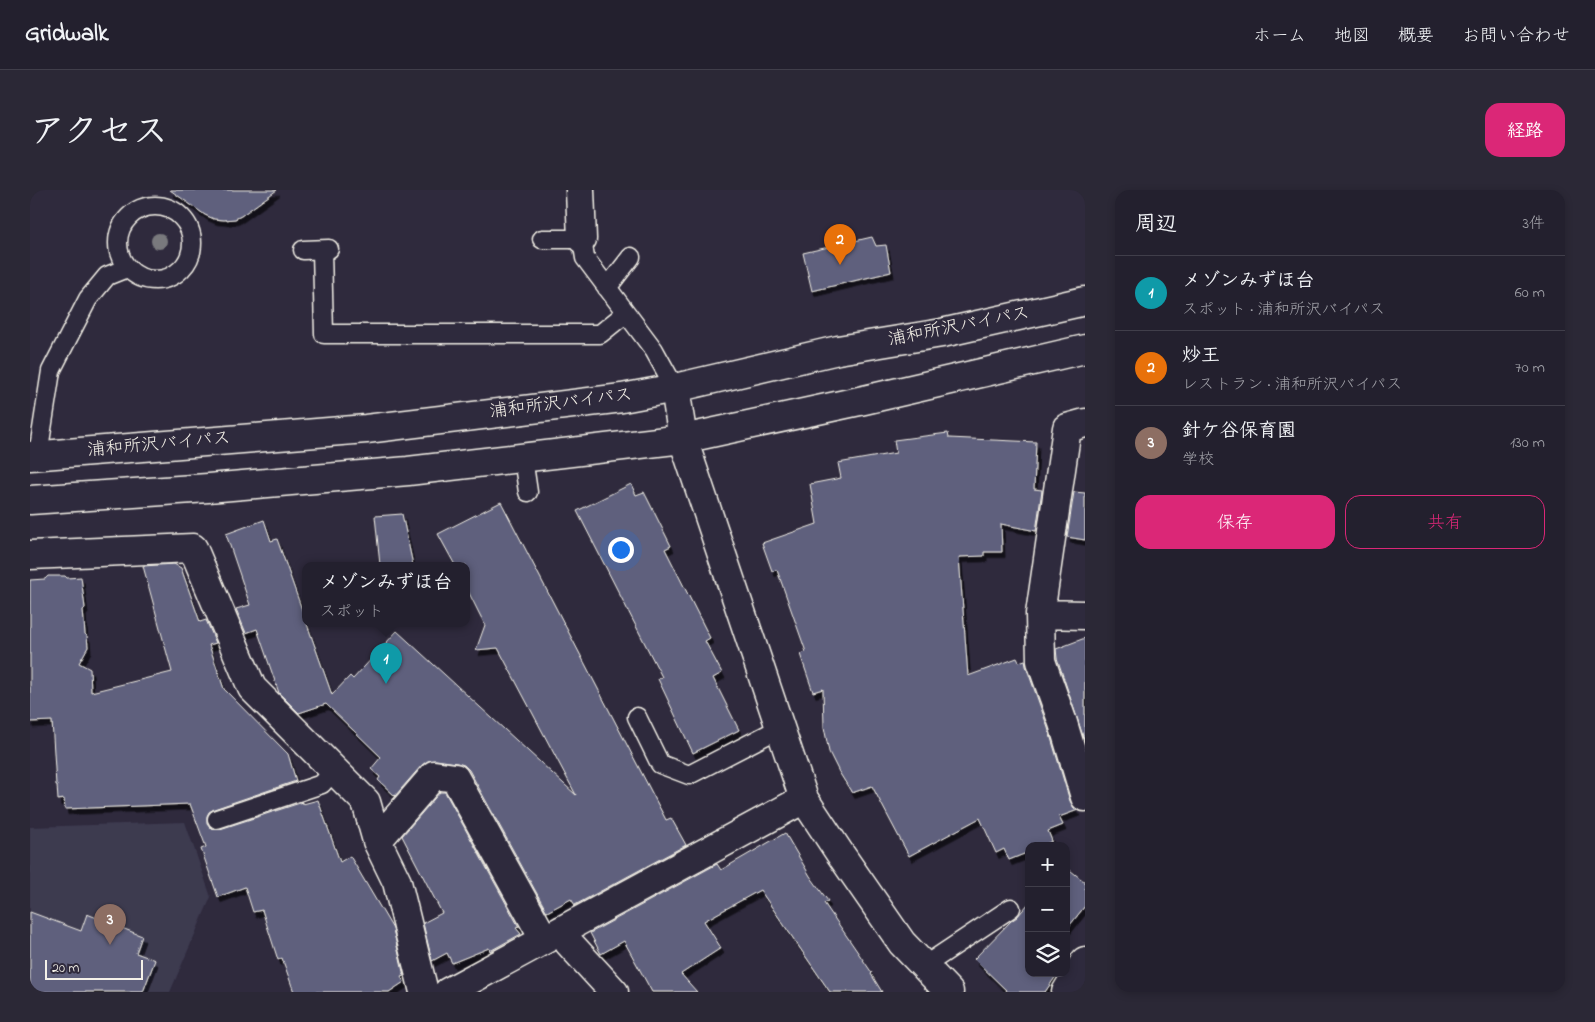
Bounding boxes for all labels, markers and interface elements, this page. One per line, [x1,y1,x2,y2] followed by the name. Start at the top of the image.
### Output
[25,17,109,52] text: Gridwalk
[1253,24,1306,50] text: ホーム
[1334,24,1370,50] text: 地図
[1398,24,1434,50] text: 概要
[1462,24,1570,50] text: お問い合わせ
[1485,103,1565,157] button: 経路
[30,108,168,159] text: アクセス
[1135,210,1177,240] text: 周辺
[1522,212,1545,236] text: 3件
[824,224,856,265] pin: 2
[1182,268,1315,295] text: メゾンみずほ台
[1148,281,1154,305] text: 1
[1515,281,1545,305] text: 60 m
[1182,298,1385,322] text: スポット · 浦和所沢バイパス
[886,301,1032,353] street label: 浦和所沢バイパス
[1182,343,1220,370] text: 炒王
[1147,356,1155,380] text: 2
[1515,356,1545,380] text: 70 m
[1182,373,1402,397] text: レストラン · 浦和所沢バイパス
[488,382,634,426] street label: 浦和所沢バイパス
[1182,418,1296,445] text: 針ケ谷保育園
[86,426,232,464] street label: 浦和所沢バイパス
[1148,431,1154,455] text: 3
[1510,431,1545,455] text: 130 m
[1182,448,1214,472] text: 学校
[1135,495,1335,549] button: 保存
[1345,495,1545,549] button: 共有
[608,537,634,563] your location
[302,562,470,627] popup
[320,570,452,597] text: メゾンみずほ台
[320,600,384,624] text: スポット
[370,643,402,684] pin: 1
[1025,842,1070,977] map controls
[1025,842,1070,887] button: +
[1025,887,1070,932] button: −
[94,904,126,945] pin: 3
[1025,932,1070,977] button: layers
[45,957,142,980] scale bar
[52,958,79,979] text: 20 m

